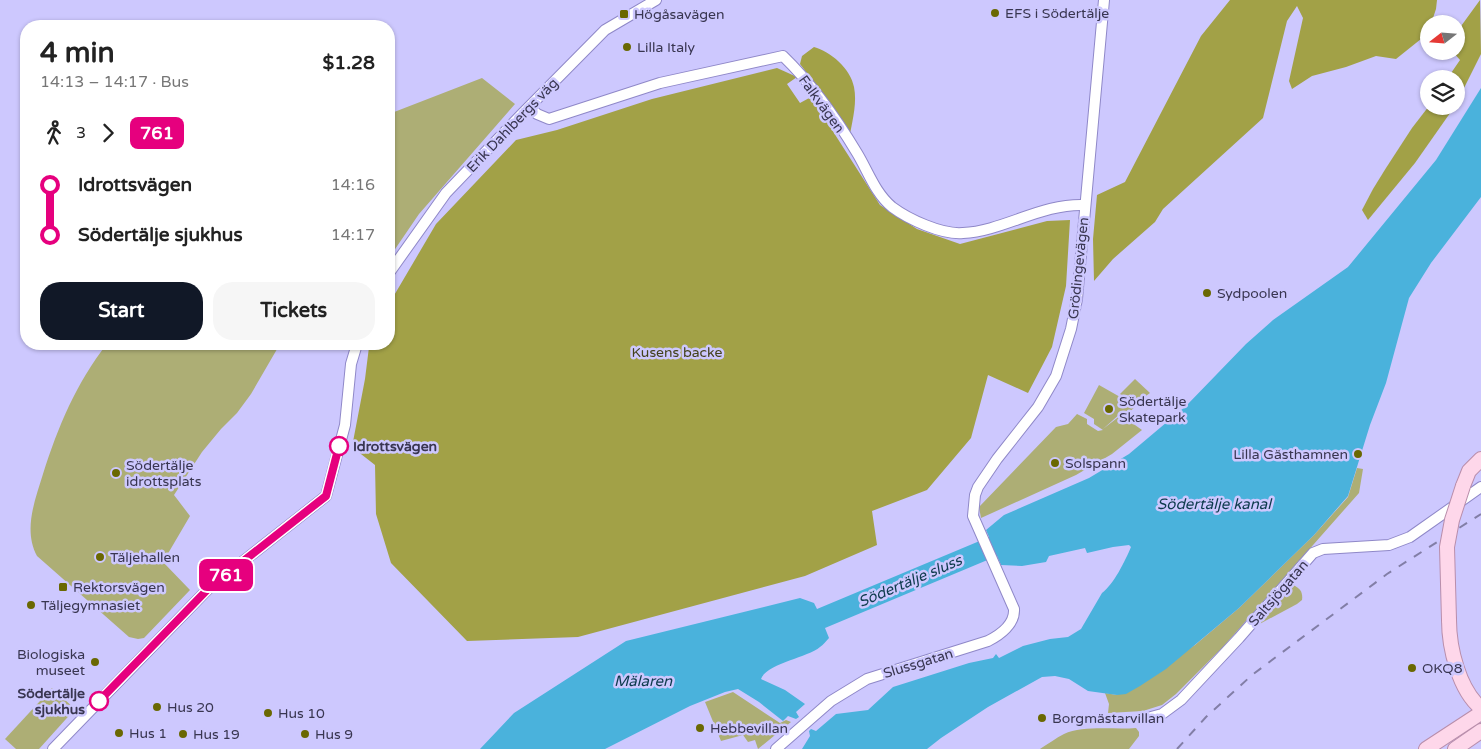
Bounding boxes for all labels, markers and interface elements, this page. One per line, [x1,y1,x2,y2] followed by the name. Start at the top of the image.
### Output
[1005,5,1109,22] place label: EFS i Södertälje
[634,6,725,23] place label: Högåsavägen
[989,7,1001,19] marker: EFS i Södertälje
[618,8,630,20] marker: Högåsavägen
[1420,15,1465,60] north arrow
[1420,15,1465,115] map controls
[40,36,115,70] text: 4 min
[637,39,696,56] place label: Lilla Italy
[621,41,633,53] marker: Lilla Italy
[323,52,375,74] text: $1.28
[1420,70,1465,115] button: layers
[40,72,189,92] text: 14:13 – 14:17 · Bus
[795,72,848,136] street label: Falkvägen
[463,75,562,176] street label: Erik Dahlbergs väg
[40,119,68,147] icon: walk
[94,119,122,147] icon: forward
[140,122,174,144] text: 761
[76,123,86,143] text: 3
[78,174,192,196] text: Idrottsvägen
[331,175,375,195] text: 14:16
[1065,216,1092,320] street label: Grödingevägen
[78,224,243,246] text: Södertälje sjukhus
[331,225,375,245] text: 14:17
[40,282,203,340] button: Start
[213,282,375,340] button: Tickets
[1217,285,1287,302] place label: Sydpoolen
[1201,287,1213,299] marker: Sydpoolen
[631,344,723,361] park label: Kusens backe
[1119,393,1187,426] place label: Södertälje Skatepark
[1103,403,1115,415] marker: Södertälje Skatepark
[329,436,349,456] marker: Idrottsvägen
[353,438,437,455] place label: Idrottsvägen
[1233,446,1348,463] place label: Lilla Gästhamnen
[1352,448,1364,460] marker: Lilla Gästhamnen
[1065,455,1126,472] place label: Solspann
[126,457,202,490] place label: Södertälje idrottsplats
[1049,457,1061,469] marker: Solspann
[110,467,122,479] marker: Södertälje idrottsplats
[1157,495,1273,513] water label: Södertälje kanal
[110,549,180,566] place label: Täljehallen
[856,550,966,611] water label: Södertälje sluss
[94,551,106,563] marker: Täljehallen
[1245,557,1312,630] street label: Saltsjögatan
[197,559,255,591] line badge: 761
[209,564,243,586] text: 761
[73,579,165,596] place label: Rektorsvägen
[57,581,69,593] marker: Rektorsvägen
[41,597,141,614] place label: Täljegymnasiet
[25,599,37,611] marker: Täljegymnasiet
[881,645,955,682] street label: Slussgatan
[17,646,86,679] place label: Biologiska museet
[89,656,101,668] marker: Biologiska museet
[1422,660,1463,677] place label: OKQ8
[1406,662,1418,674] marker: OKQ8
[614,672,673,690] water label: Mälaren
[18,685,85,718] place label: Södertälje sjukhus
[89,691,109,711] marker: Södertälje sjukhus
[167,699,214,716] place label: Hus 20
[151,701,163,713] marker: Hus 20
[278,705,325,722] place label: Hus 10
[262,707,274,719] marker: Hus 10
[1052,710,1164,727] place label: Borgmästarvillan
[1036,712,1048,724] marker: Borgmästarvillan
[710,720,788,737] place label: Hebbevillan
[694,722,706,734] marker: Hebbevillan
[129,725,167,742] place label: Hus 1
[193,726,240,743] place label: Hus 19
[315,726,353,743] place label: Hus 9
[113,727,125,739] marker: Hus 1
[177,728,189,740] marker: Hus 19
[299,728,311,740] marker: Hus 9

